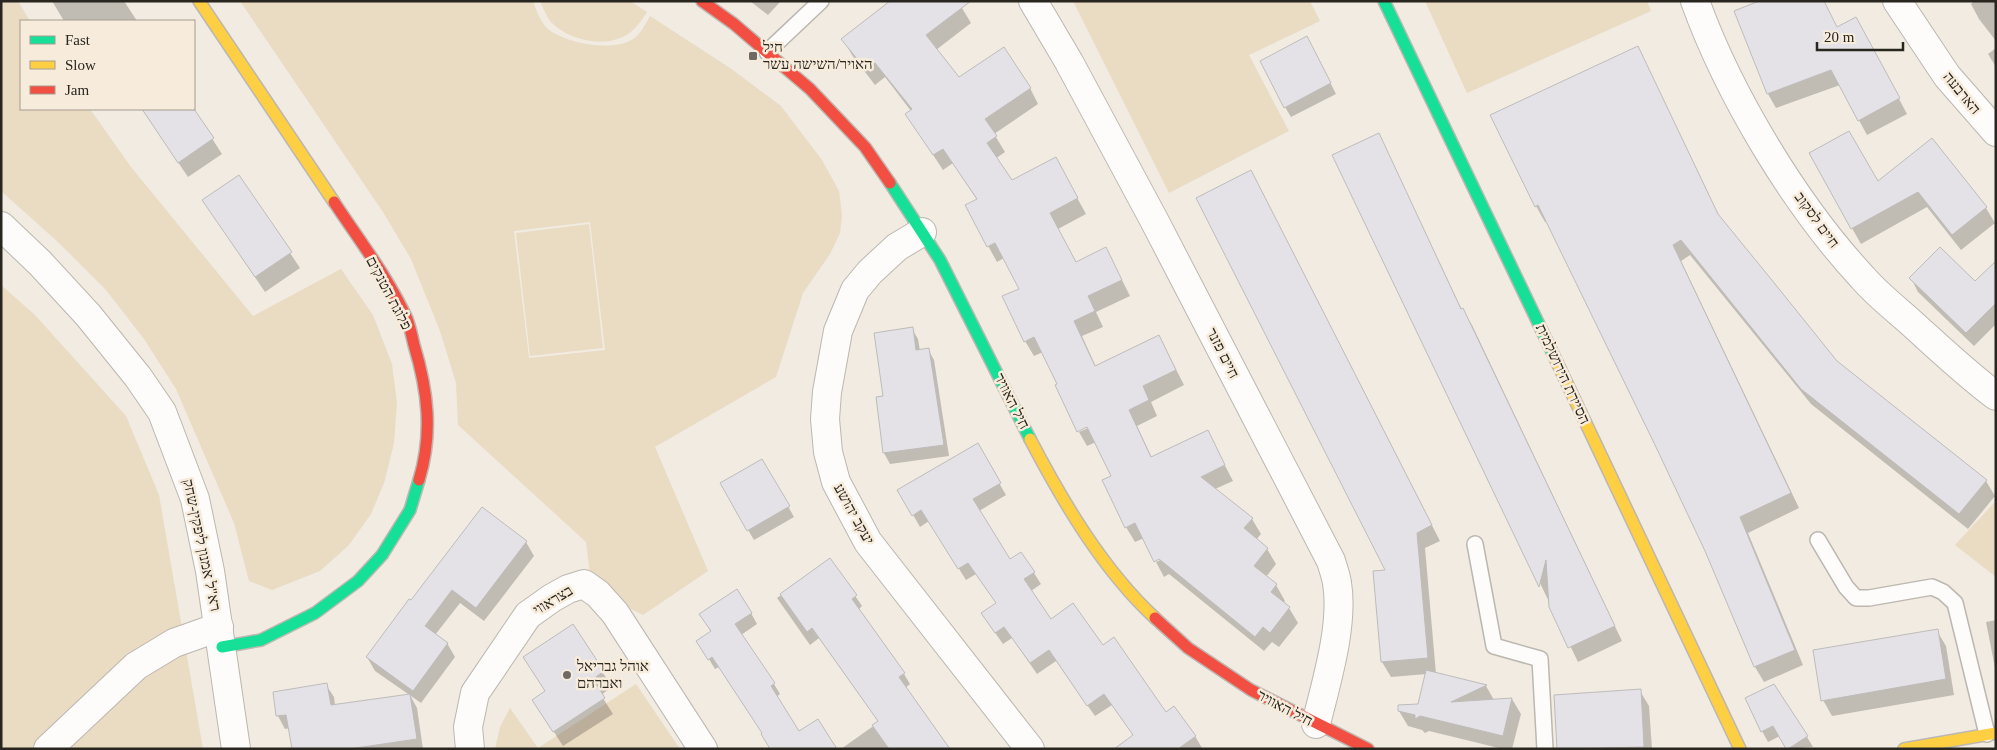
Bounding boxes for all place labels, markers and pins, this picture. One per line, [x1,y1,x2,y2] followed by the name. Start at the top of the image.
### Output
[762,39,873,72] place label: חיל האויר/השישה עשר
[747,50,759,62] marker: חיל האויר/השישה עשר
[576,658,649,691] place label: אוהל גבריאל ואברהם
[561,669,573,681] marker: אוהל גבריאל ואברהם

